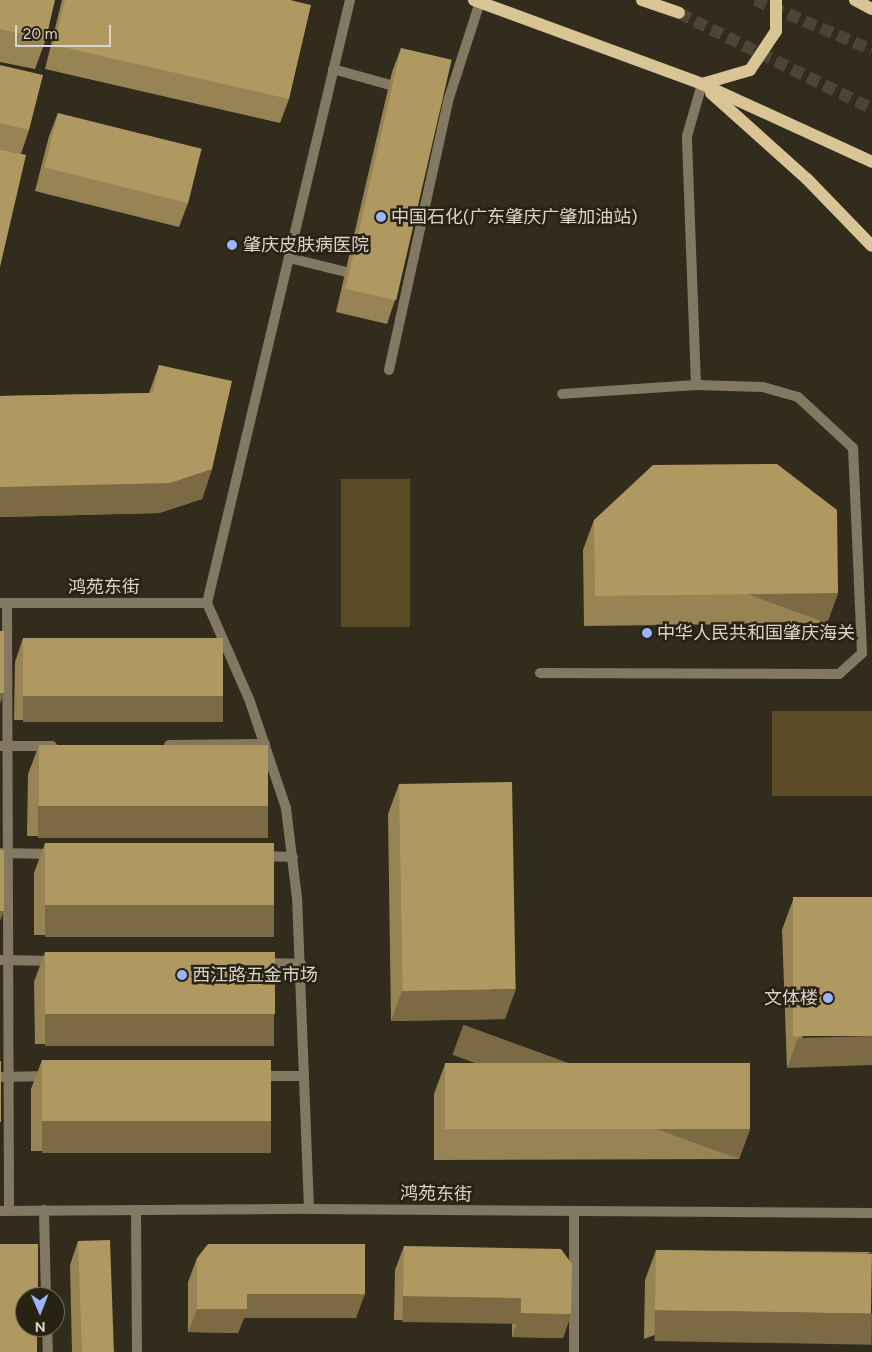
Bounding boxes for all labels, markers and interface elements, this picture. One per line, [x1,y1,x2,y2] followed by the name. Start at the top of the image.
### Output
[18,15,114,47] scale bar
[23,25,57,43] text: 20 m
[391,206,638,228] place label: 中国石化(广东肇庆广肇加油站)
[375,211,387,223] marker: 中国石化(广东肇庆广肇加油站)
[243,234,369,256] place label: 肇庆皮肤病医院
[225,238,239,252] marker: 肇庆皮肤病医院
[68,576,140,598] street label: 鸿苑东街
[657,622,855,644] place label: 中华人民共和国肇庆海关
[641,627,653,639] marker: 中华人民共和国肇庆海关
[192,964,318,986] place label: 西江路五金市场
[176,969,188,981] marker: 西江路五金市场
[764,987,818,1009] place label: 文体楼
[822,992,834,1004] marker: 文体楼
[400,1183,472,1205] street label: 鸿苑东街
[15,1287,65,1337] north arrow
[35,1318,46,1335] text: N

